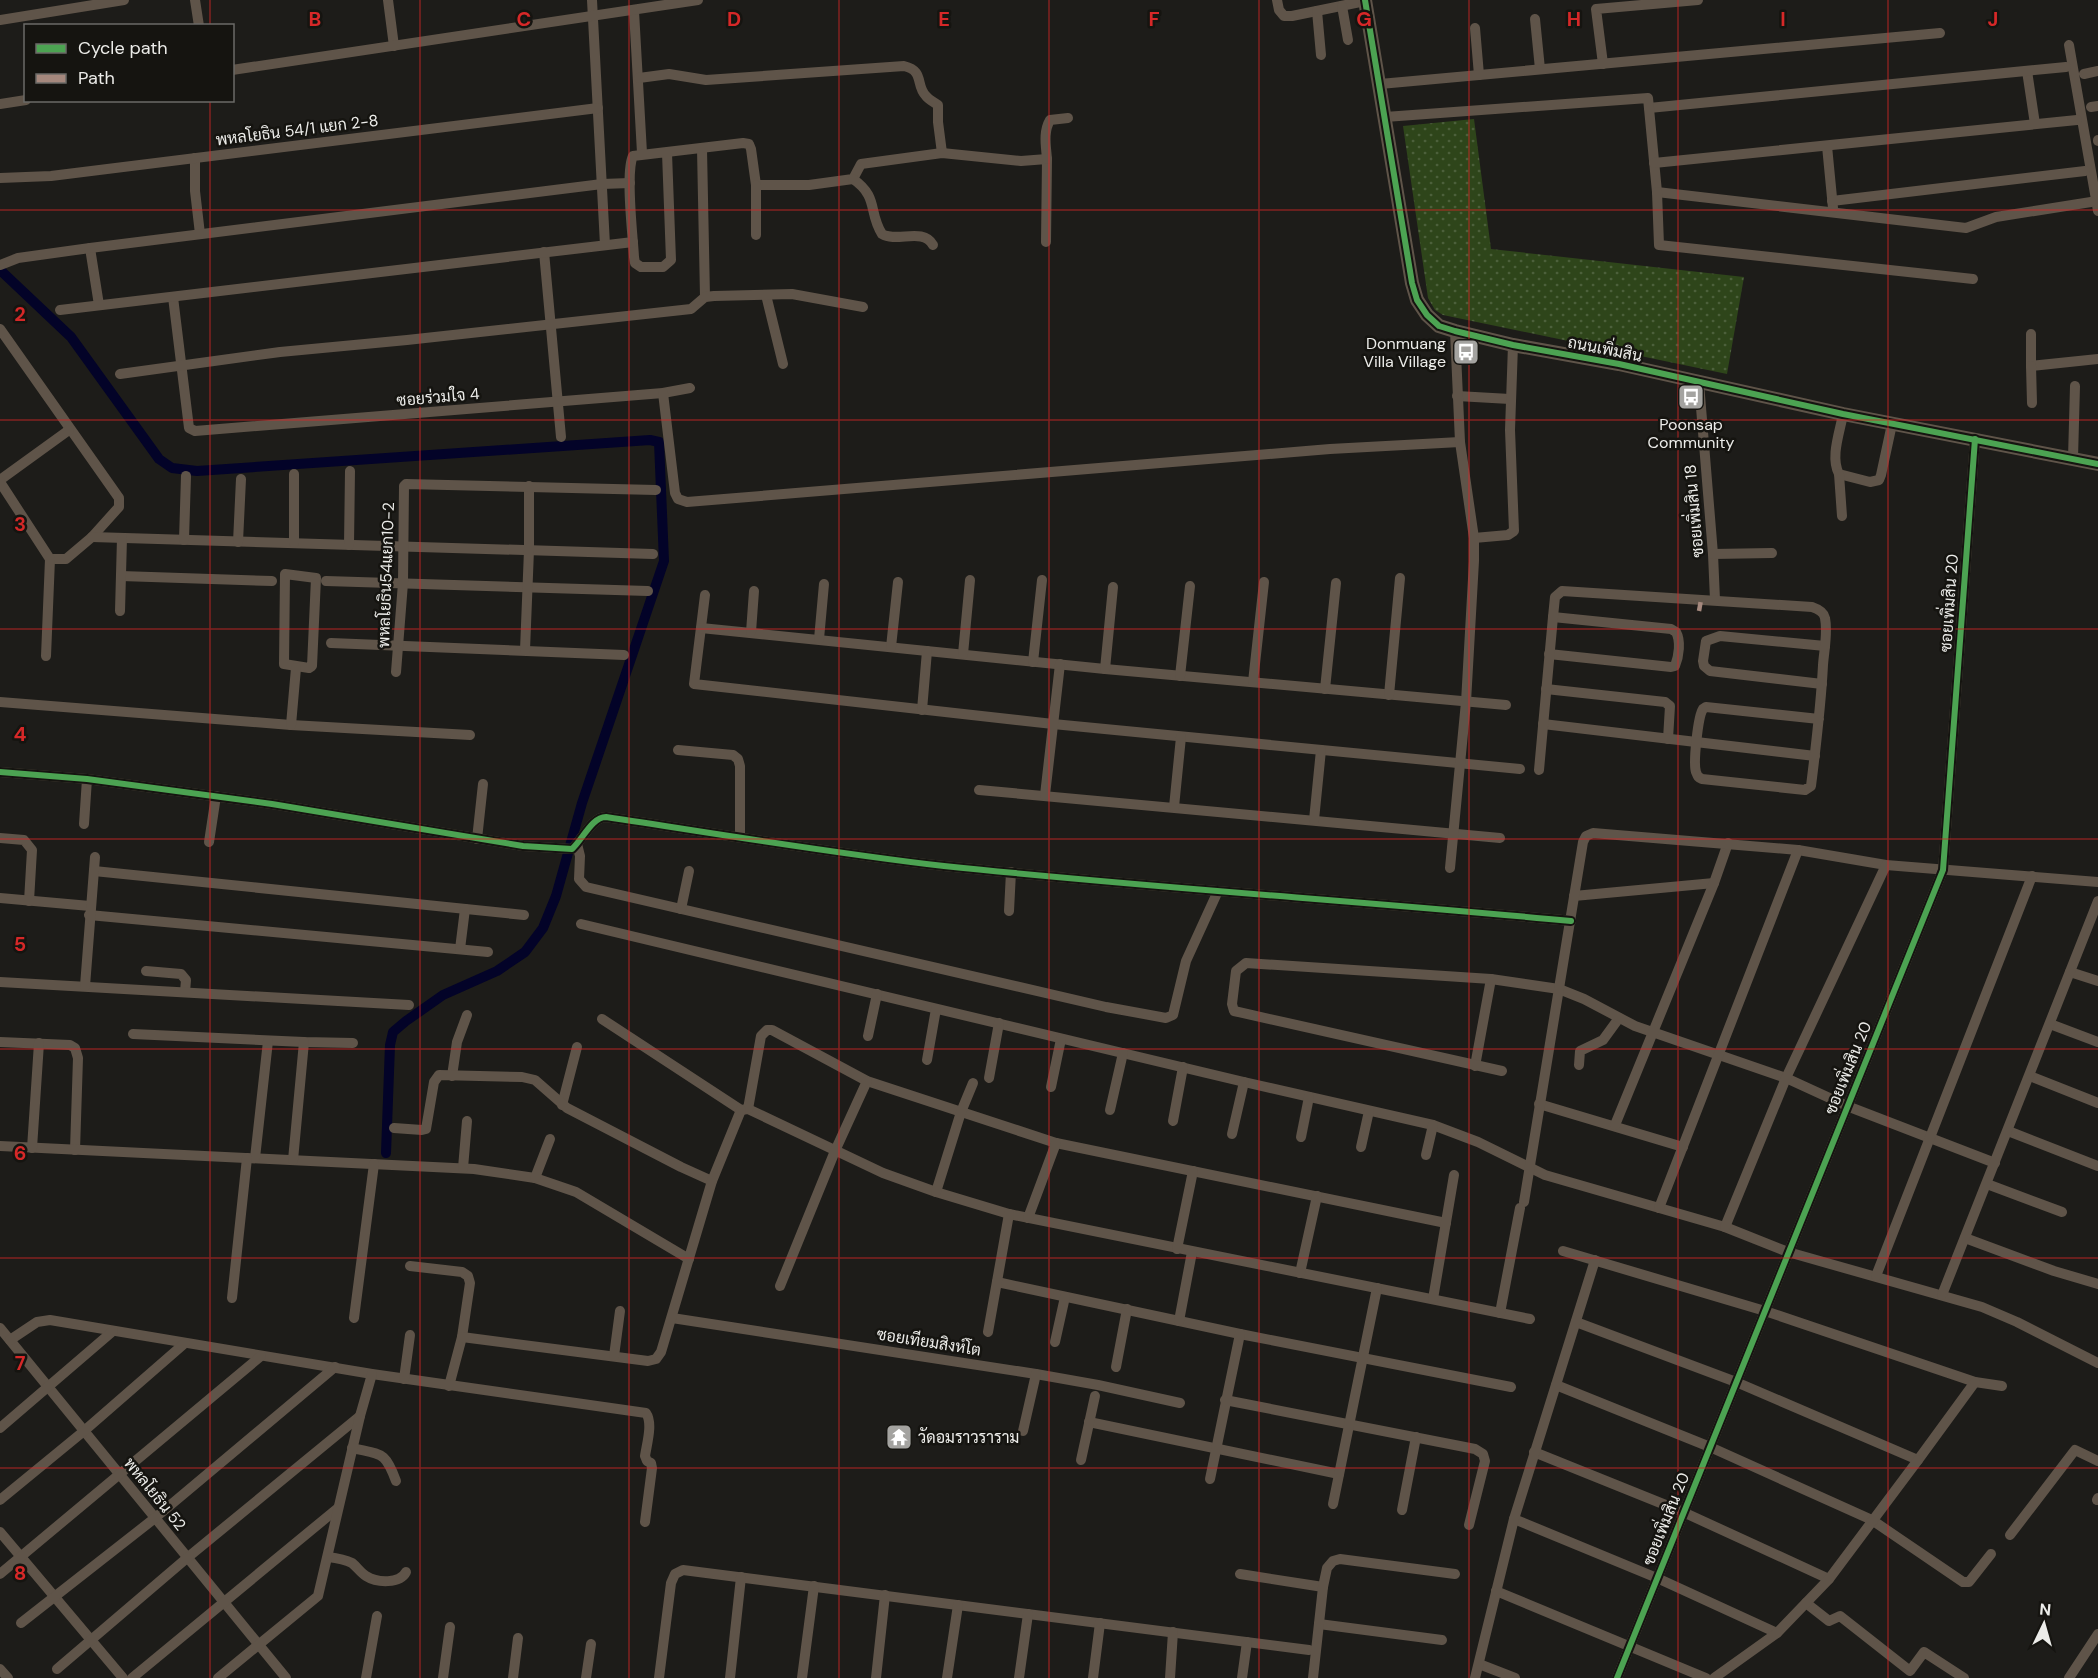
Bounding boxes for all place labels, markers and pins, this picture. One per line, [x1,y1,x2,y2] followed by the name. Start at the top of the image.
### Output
[1363,333,1446,372] place label: Donmuang Villa Village
[1451,337,1481,367] bus stop icon: Donmuang Villa Village
[1676,382,1706,412] bus stop icon: Poonsap Community
[1648,414,1735,453] place label: Poonsap Community
[884,1422,914,1452] temple icon: วัดอมราวราราม
[918,1427,1019,1448] place label: วัดอมราวราราม

